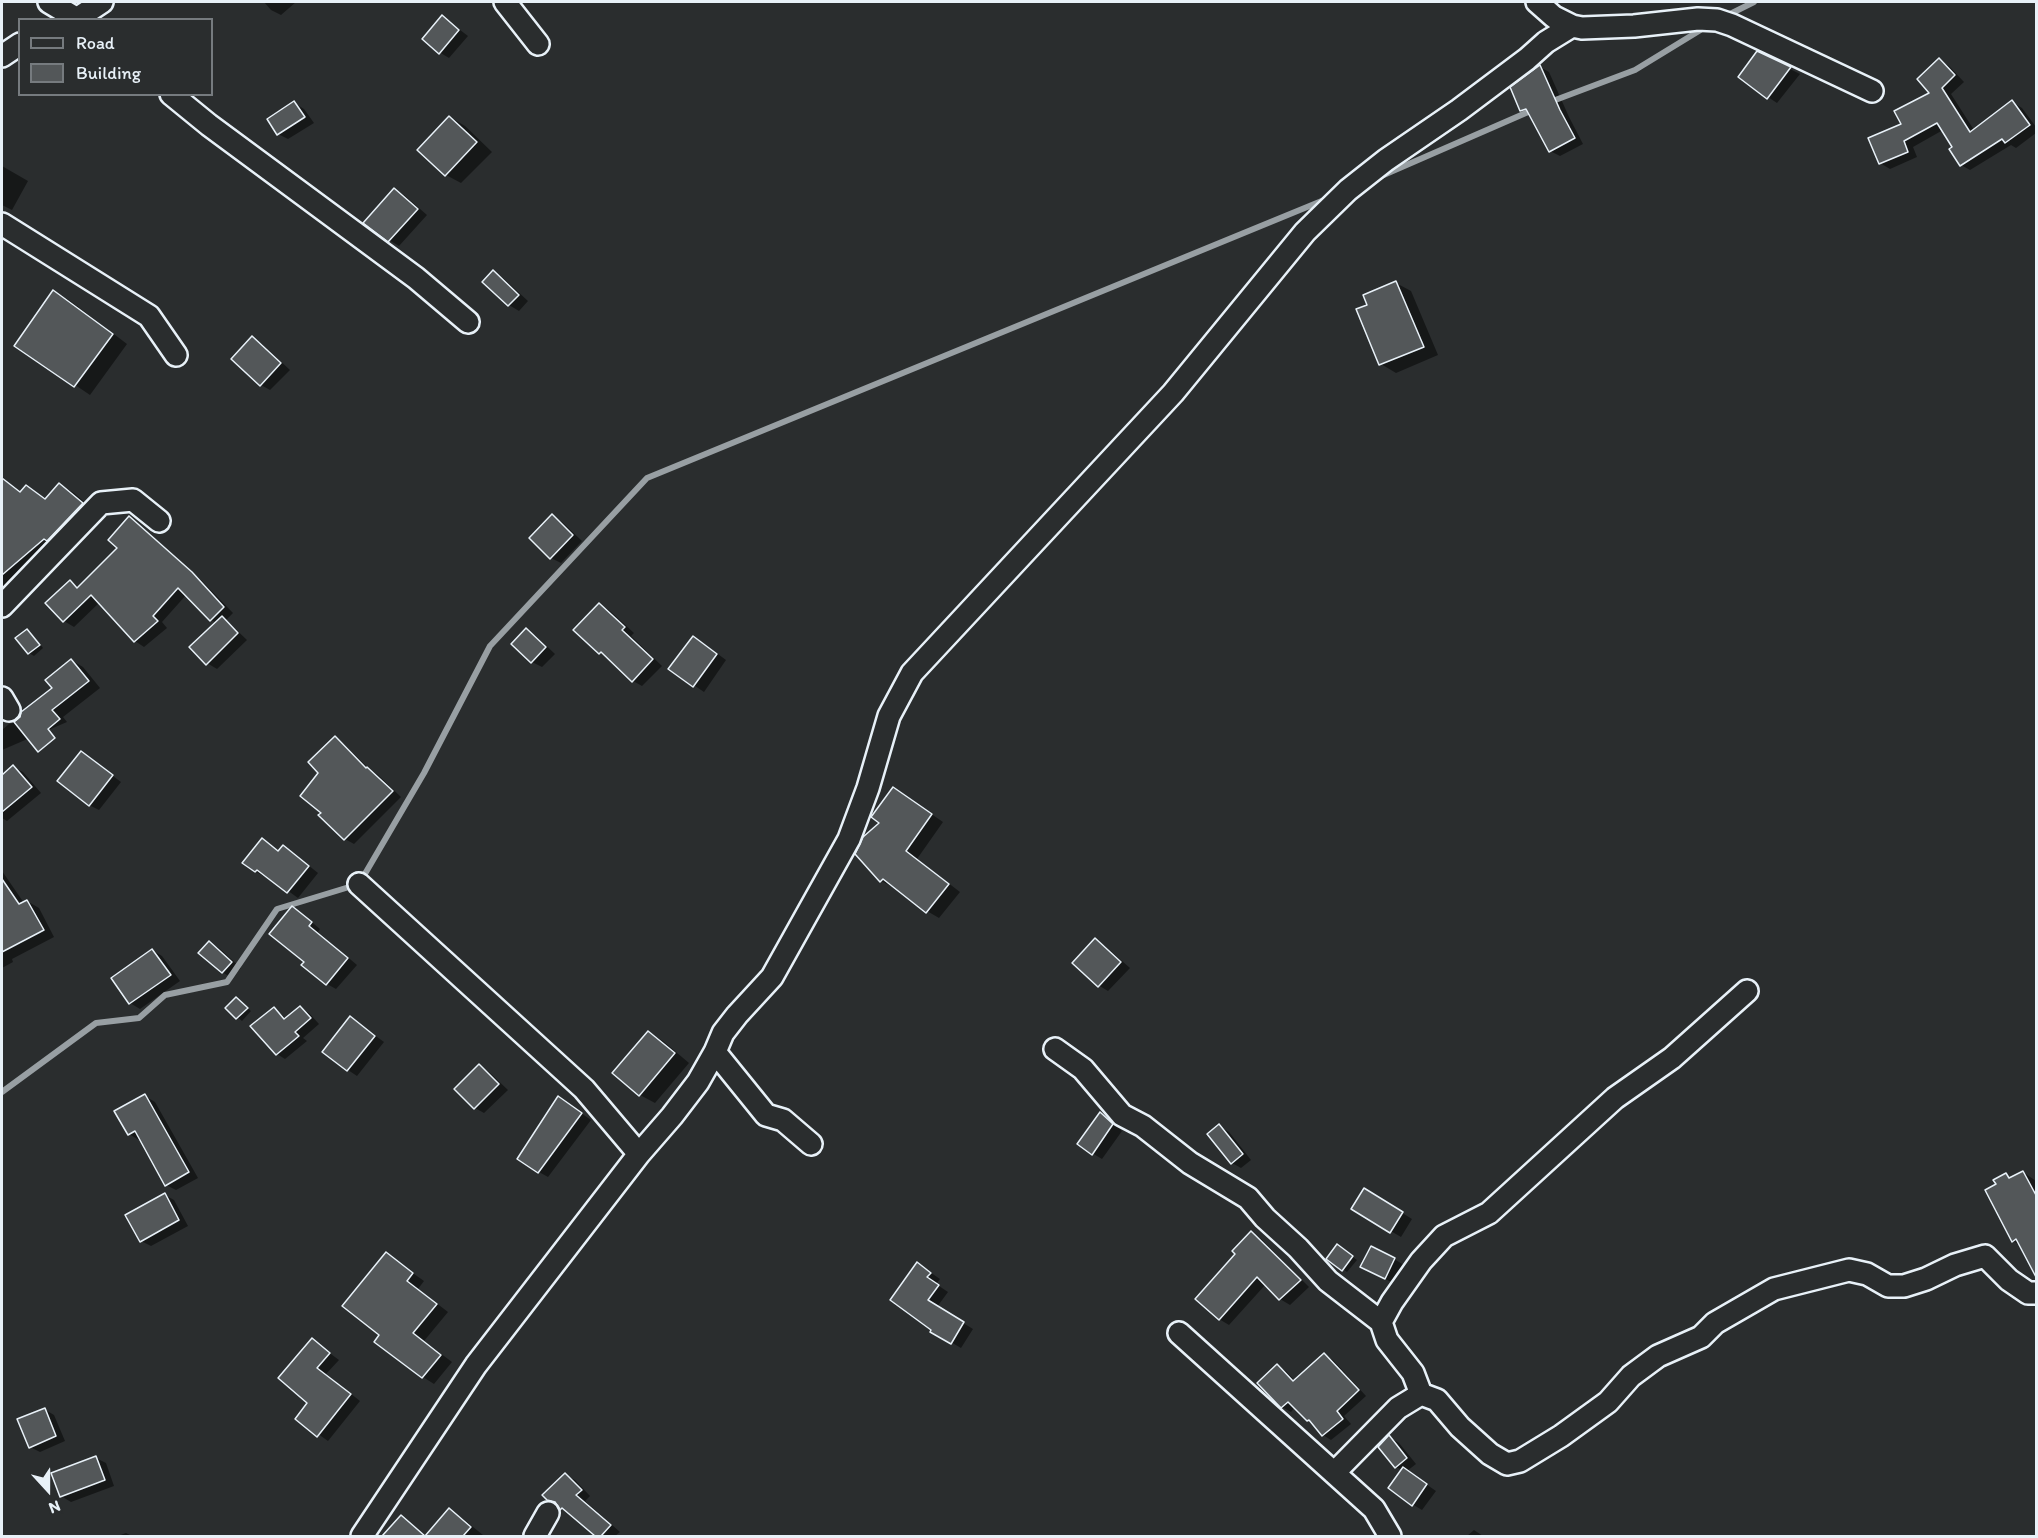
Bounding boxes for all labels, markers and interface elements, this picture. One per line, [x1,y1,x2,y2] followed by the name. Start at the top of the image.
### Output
[18,18,213,96] legend
[76,32,115,54] text: Road
[76,62,141,84] text: Building
[18,1460,78,1520] north arrow
[46,1496,63,1518] text: N

